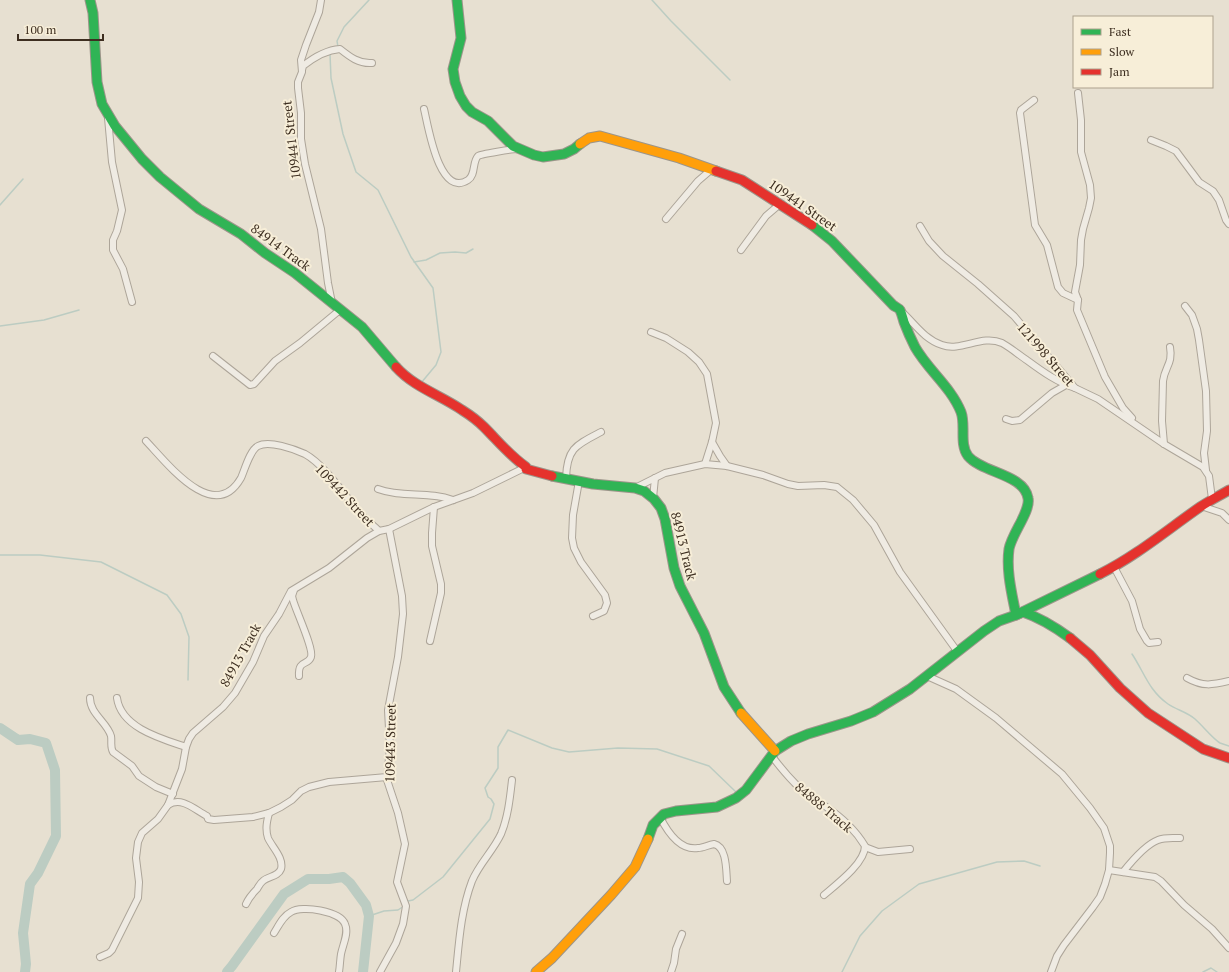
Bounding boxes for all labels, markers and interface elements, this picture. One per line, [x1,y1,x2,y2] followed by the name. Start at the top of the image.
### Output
[18,16,103,42] scale bar
[1073,16,1213,88] legend
[24,22,57,37] text: 100 m
[1109,24,1132,39] text: Fast
[1109,44,1135,59] text: Slow
[1109,64,1130,79] text: Jam
[277,99,305,181] street label: 109441 Street
[765,175,841,235] street label: 109441 Street
[247,219,315,275] street label: 84914 Track
[1013,318,1079,390] street label: 121998 Street
[311,460,379,530] street label: 109442 Street
[667,510,701,582] street label: 84913 Track
[215,620,265,690] street label: 84913 Track
[380,703,400,783] street label: 109443 Street
[791,778,857,837] street label: 84888 Track

